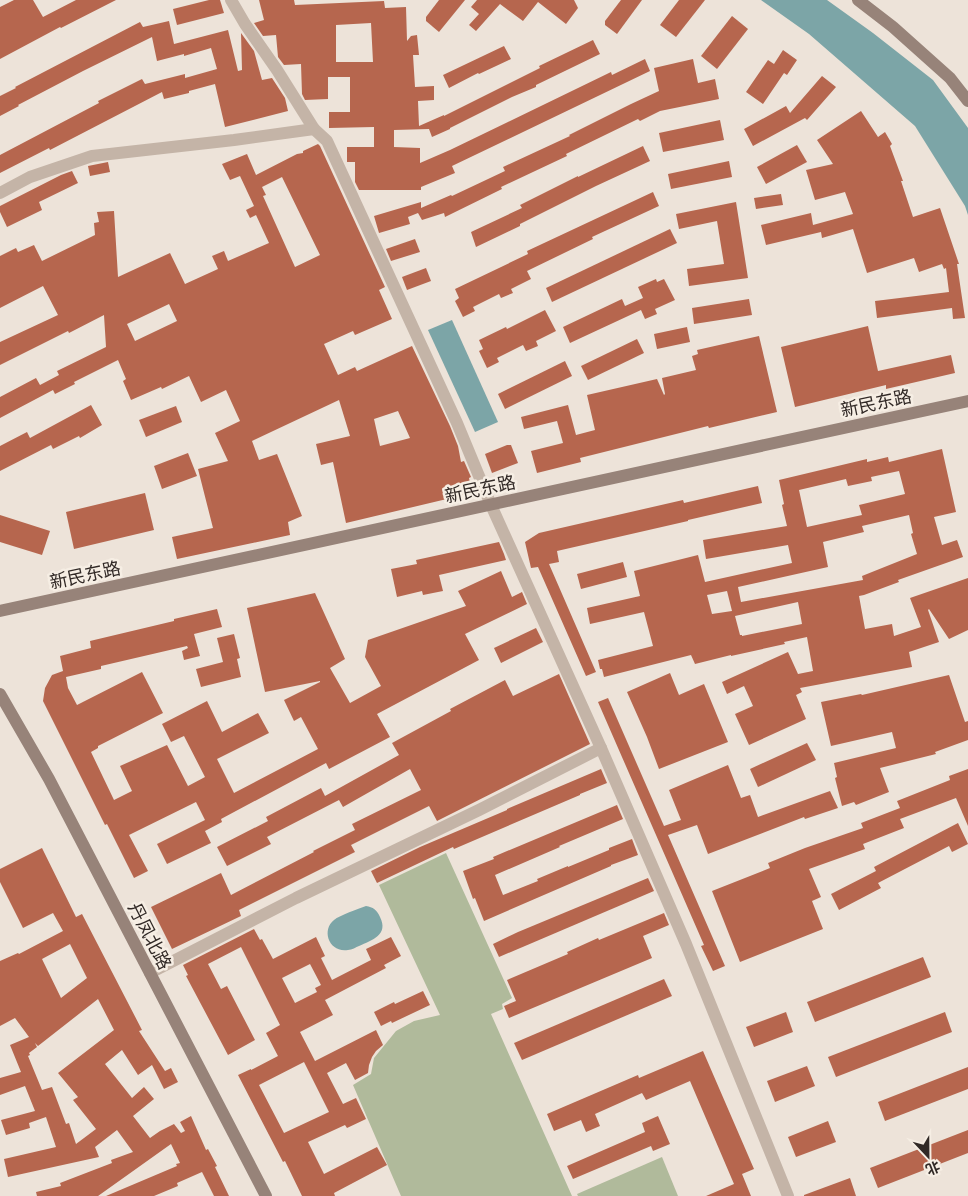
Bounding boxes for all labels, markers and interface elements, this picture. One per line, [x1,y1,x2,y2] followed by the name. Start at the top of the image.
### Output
[839,385,913,421] street label: 新民东路
[443,471,517,507] street label: 新民东路
[48,557,122,593] street label: 新民东路
[124,899,176,973] street label: 丹凤北路
[903,1131,953,1181] north arrow
[923,1158,942,1178] text: 北

